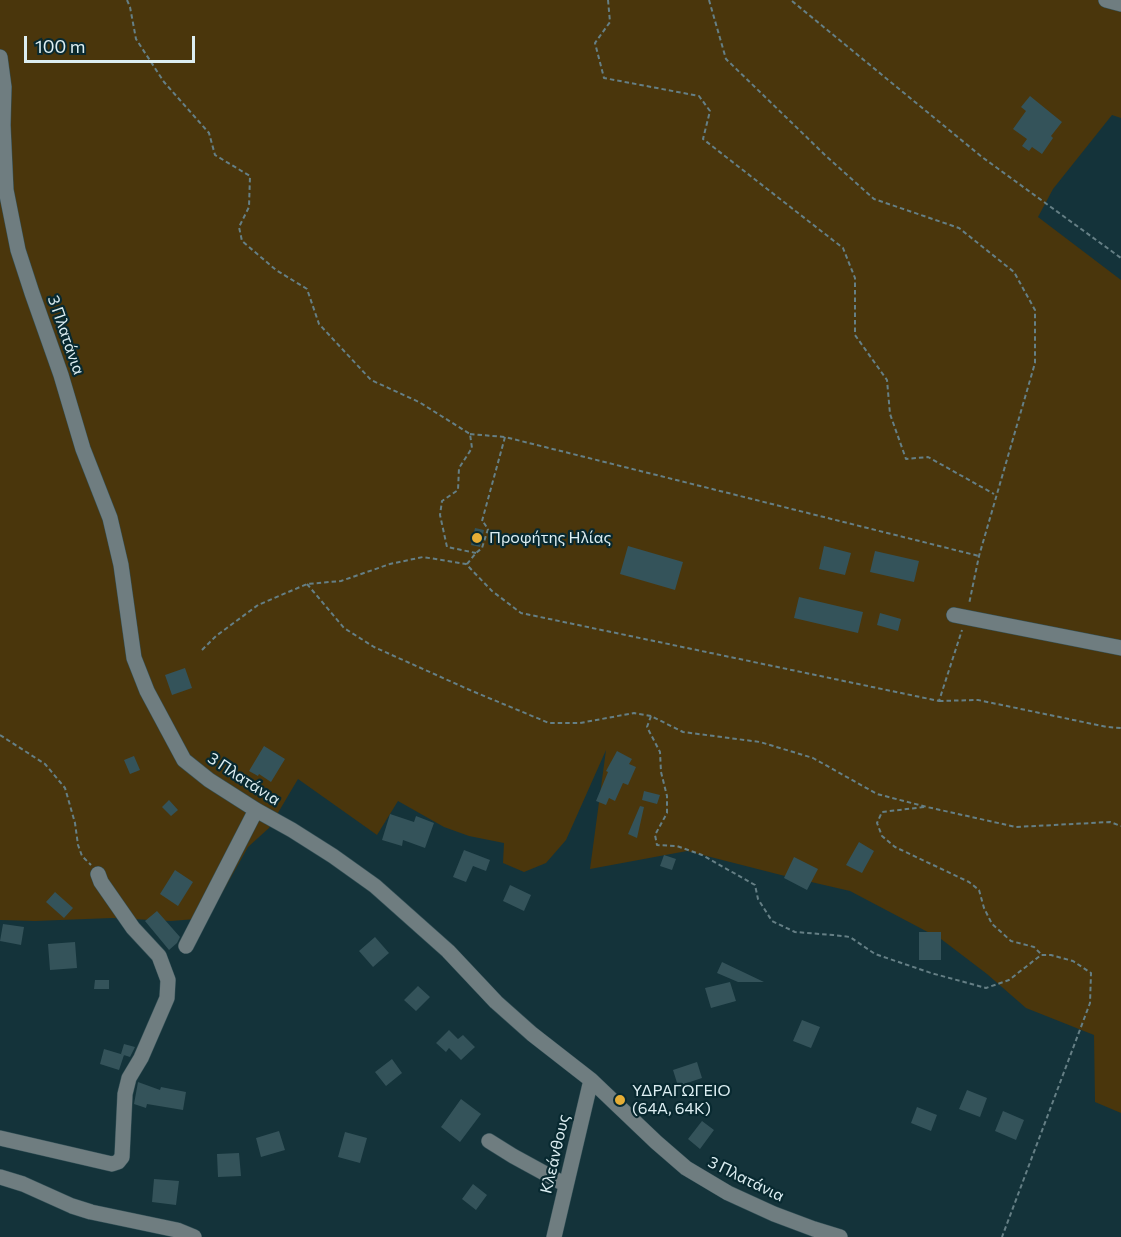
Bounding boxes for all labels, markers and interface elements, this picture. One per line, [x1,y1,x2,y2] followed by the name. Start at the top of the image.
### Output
[27,24,198,62] scale bar
[35,35,85,57] text: 100 m
[44,293,88,377] street label: 3 Πλατάνια
[489,528,611,548] place label: Προφήτης Ηλίας
[470,531,484,545] marker: Προφήτης Ηλίας
[204,749,284,809] street label: 3 Πλατάνια
[632,1081,730,1119] place label: ΥΔΡΑΓΩΓΕΙΟ (64Α, 64Κ)
[613,1093,627,1107] marker: ΥΔΡΑΓΩΓΕΙΟ (64Α, 64Κ)
[537,1112,573,1196] street label: Κλεάνθους
[705,1152,787,1206] street label: 3 Πλατάνια

